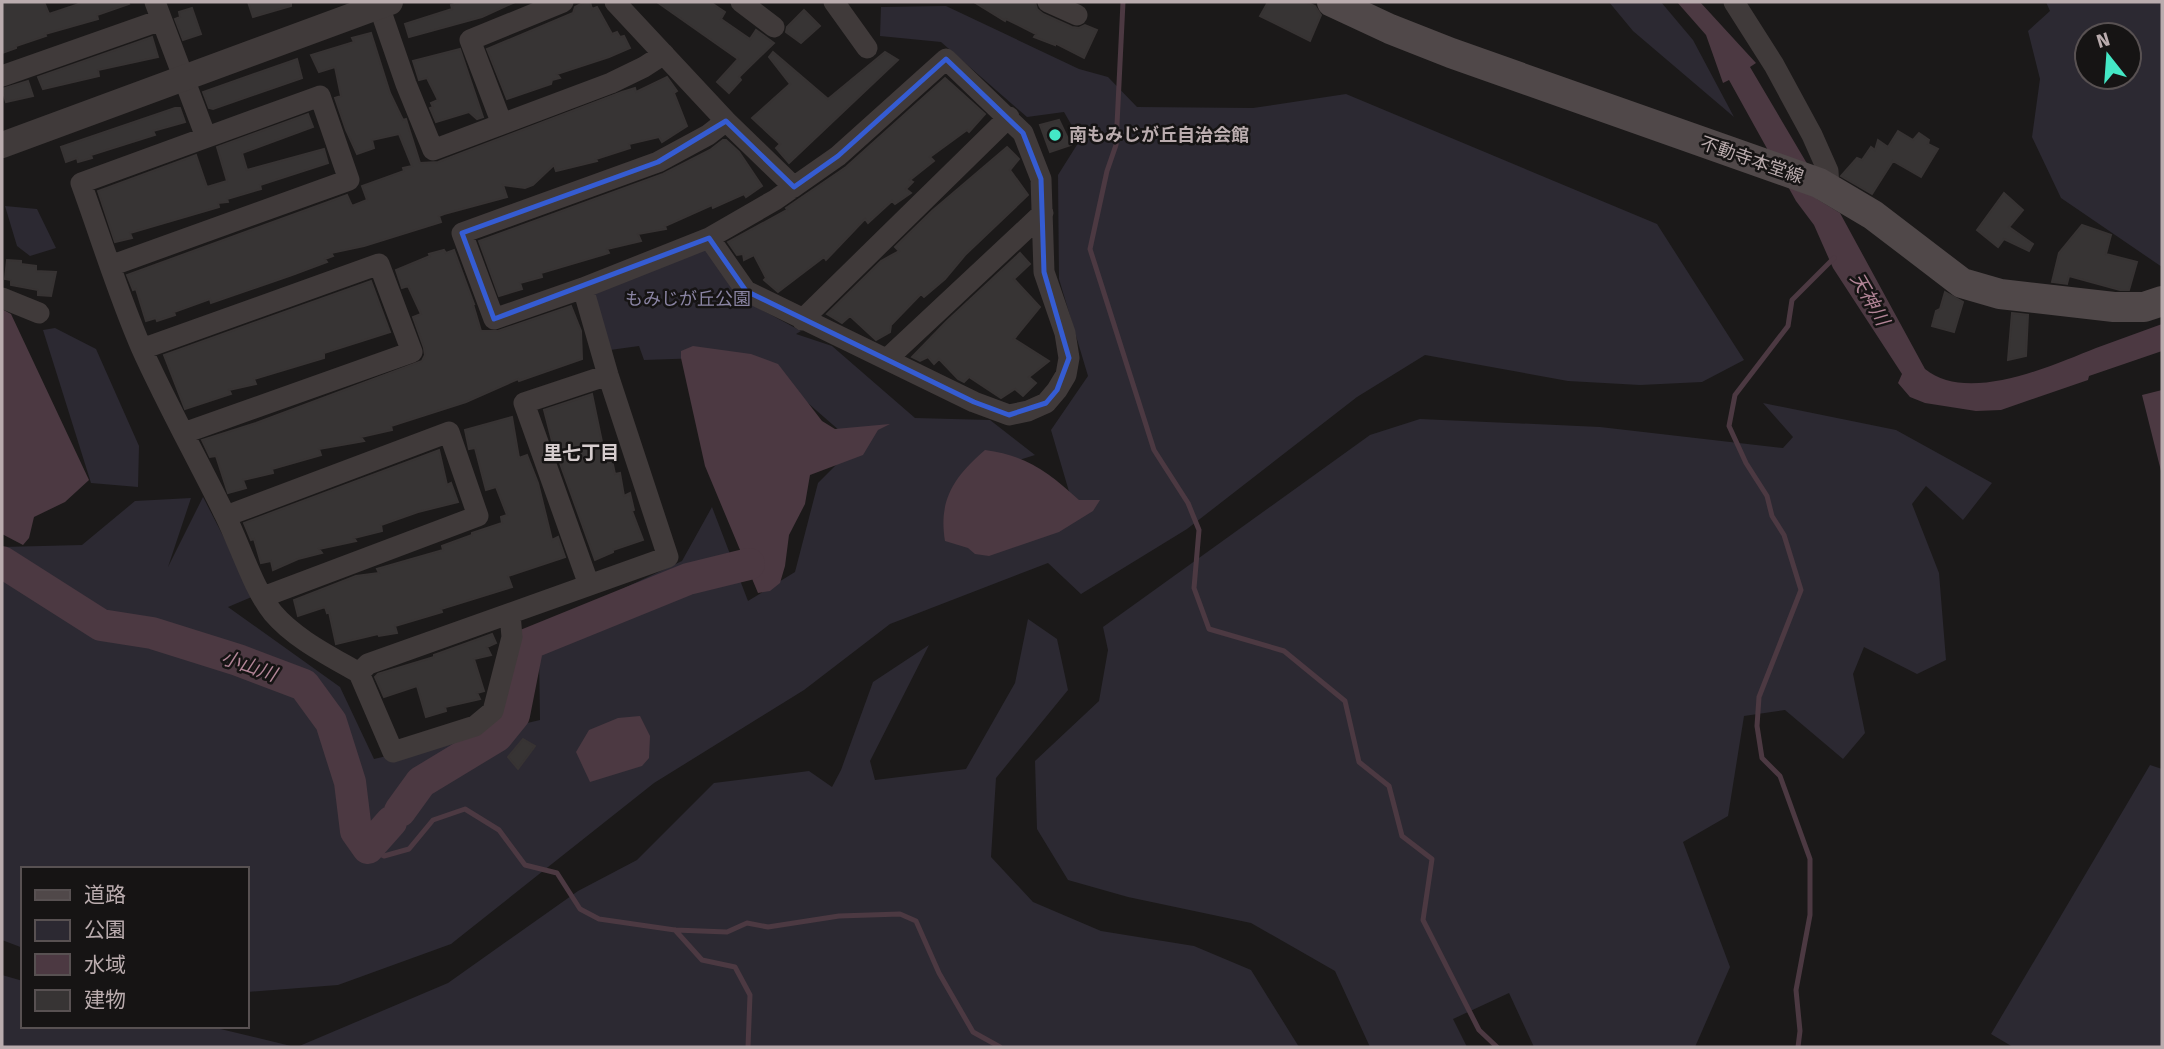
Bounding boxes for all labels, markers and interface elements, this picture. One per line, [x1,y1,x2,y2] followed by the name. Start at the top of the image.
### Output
[2073,21,2143,91] north arrow
[2094,27,2113,53] text: N
[1069,124,1249,146] place label: 南もみじが丘自治会館
[1047,127,1063,143] marker: 南もみじが丘自治会館
[1697,132,1807,188] street label: 不動寺本堂線
[1846,269,1895,331] water label: 天神川
[625,288,751,310] park label: もみじが丘公園
[543,441,619,464] district label: 里七丁目
[218,646,282,687] water label: 小山川
[21,867,248,1028] legend
[84,882,126,908] text: 道路
[84,917,126,943] text: 公園
[84,952,126,978] text: 水域
[84,987,126,1013] text: 建物

